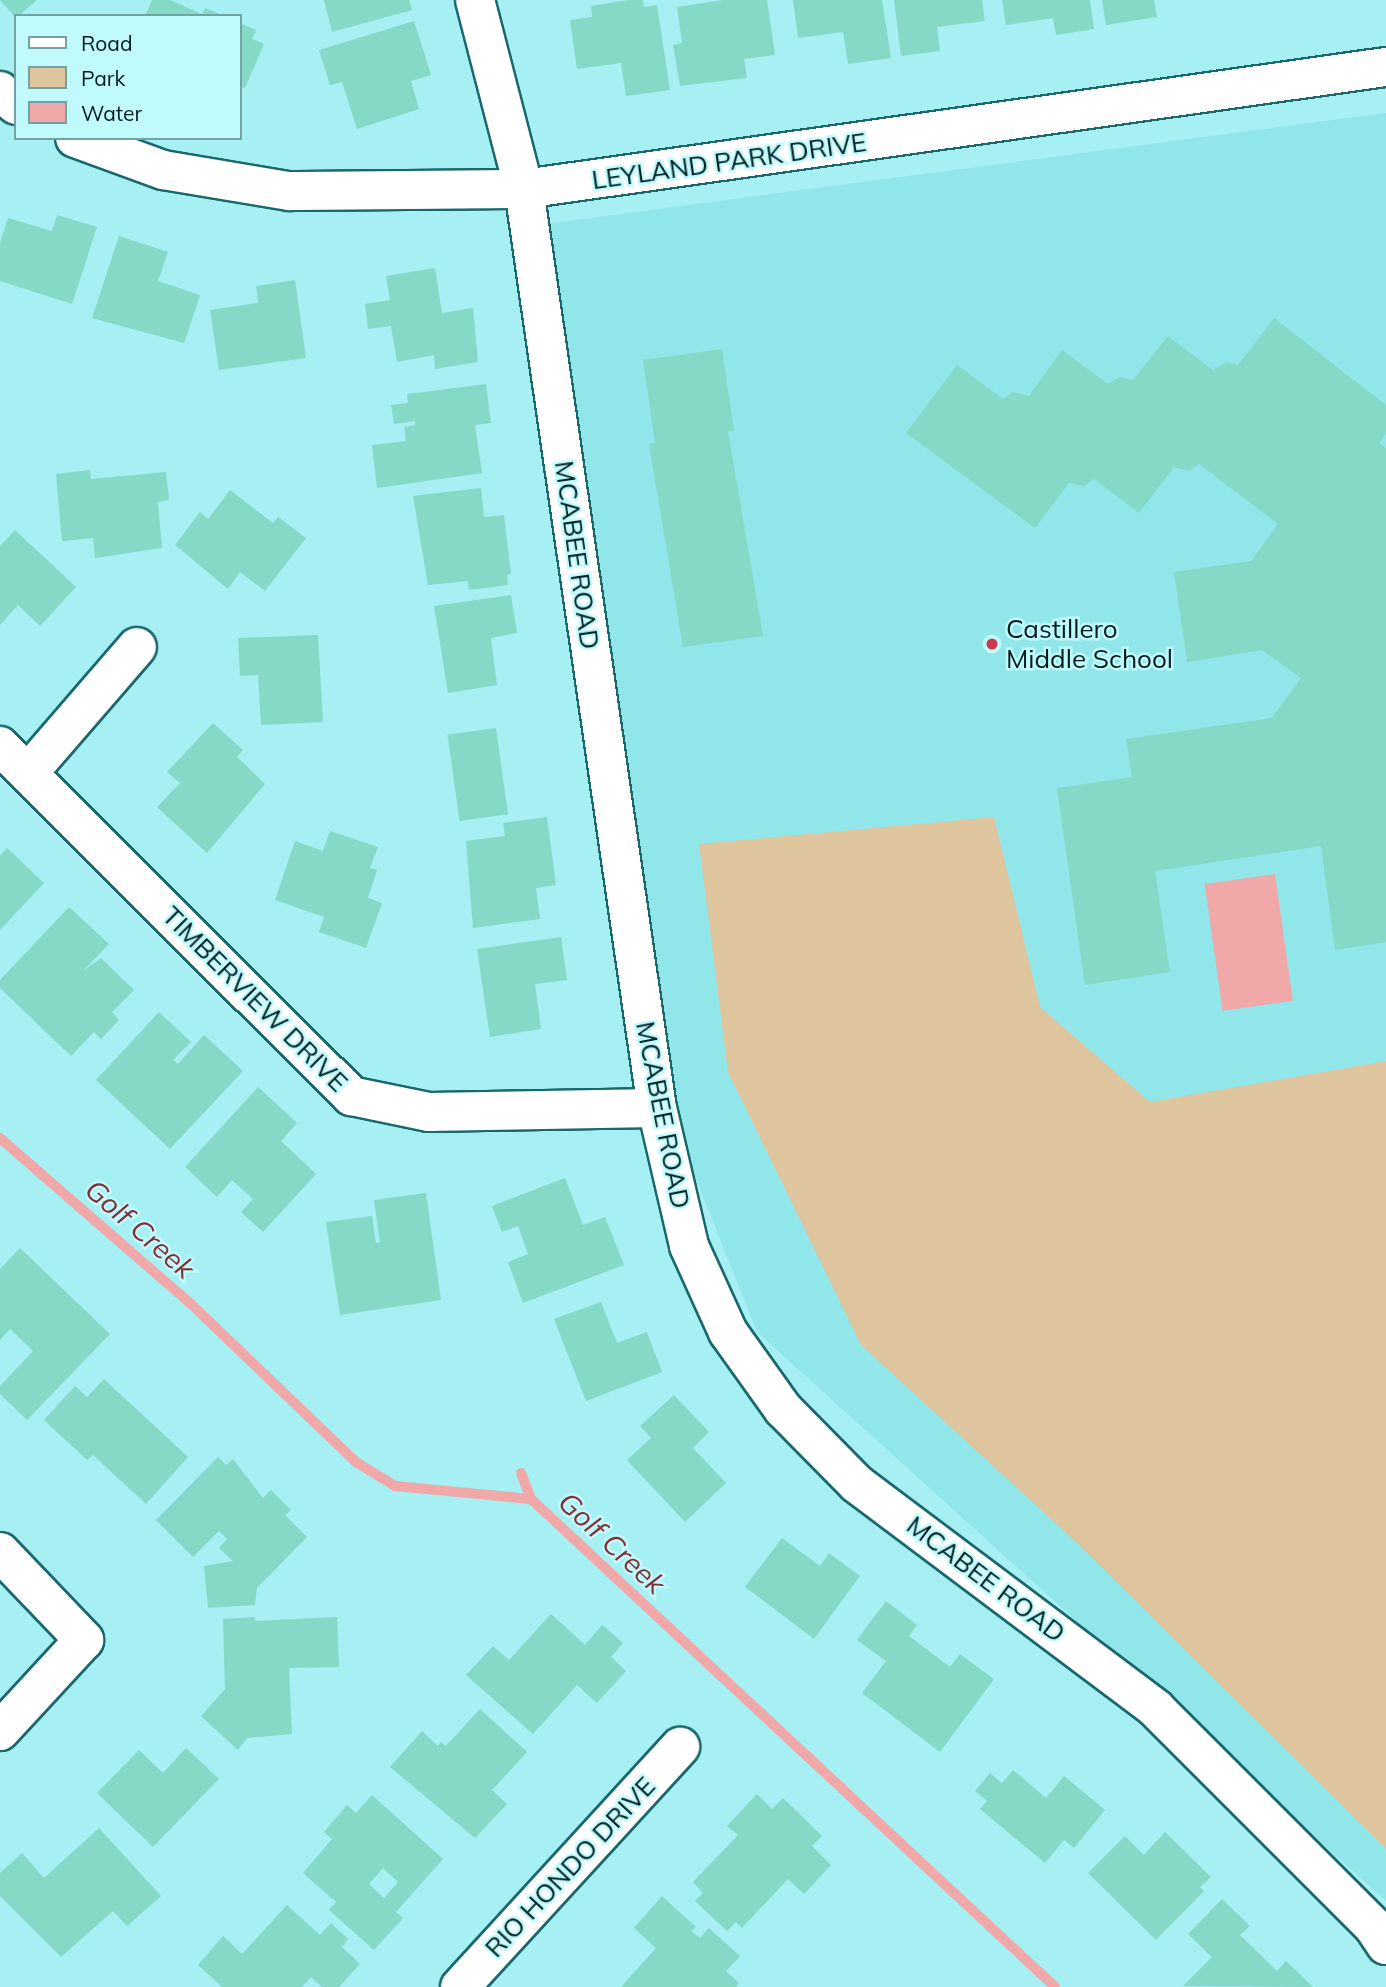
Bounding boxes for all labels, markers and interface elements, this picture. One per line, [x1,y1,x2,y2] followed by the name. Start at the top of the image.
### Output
[14,14,242,140] legend
[81,30,132,56] text: Road
[81,65,125,91] text: Park
[81,100,142,126] text: Water
[590,126,868,196] street label: LEYLAND PARK DRIVE
[548,459,606,651] street label: MCABEE ROAD
[1006,613,1173,674] place label: Castillero Middle School
[984,636,1000,652] marker: Castillero Middle School
[156,900,354,1098] street label: TIMBERVIEW DRIVE
[630,1019,696,1211] street label: MCABEE ROAD
[78,1172,202,1286] water label: Golf Creek
[552,1485,672,1601] water label: Golf Creek
[901,1509,1071,1649] street label: MCABEE ROAD
[479,1770,661,1964] street label: RIO HONDO DRIVE

